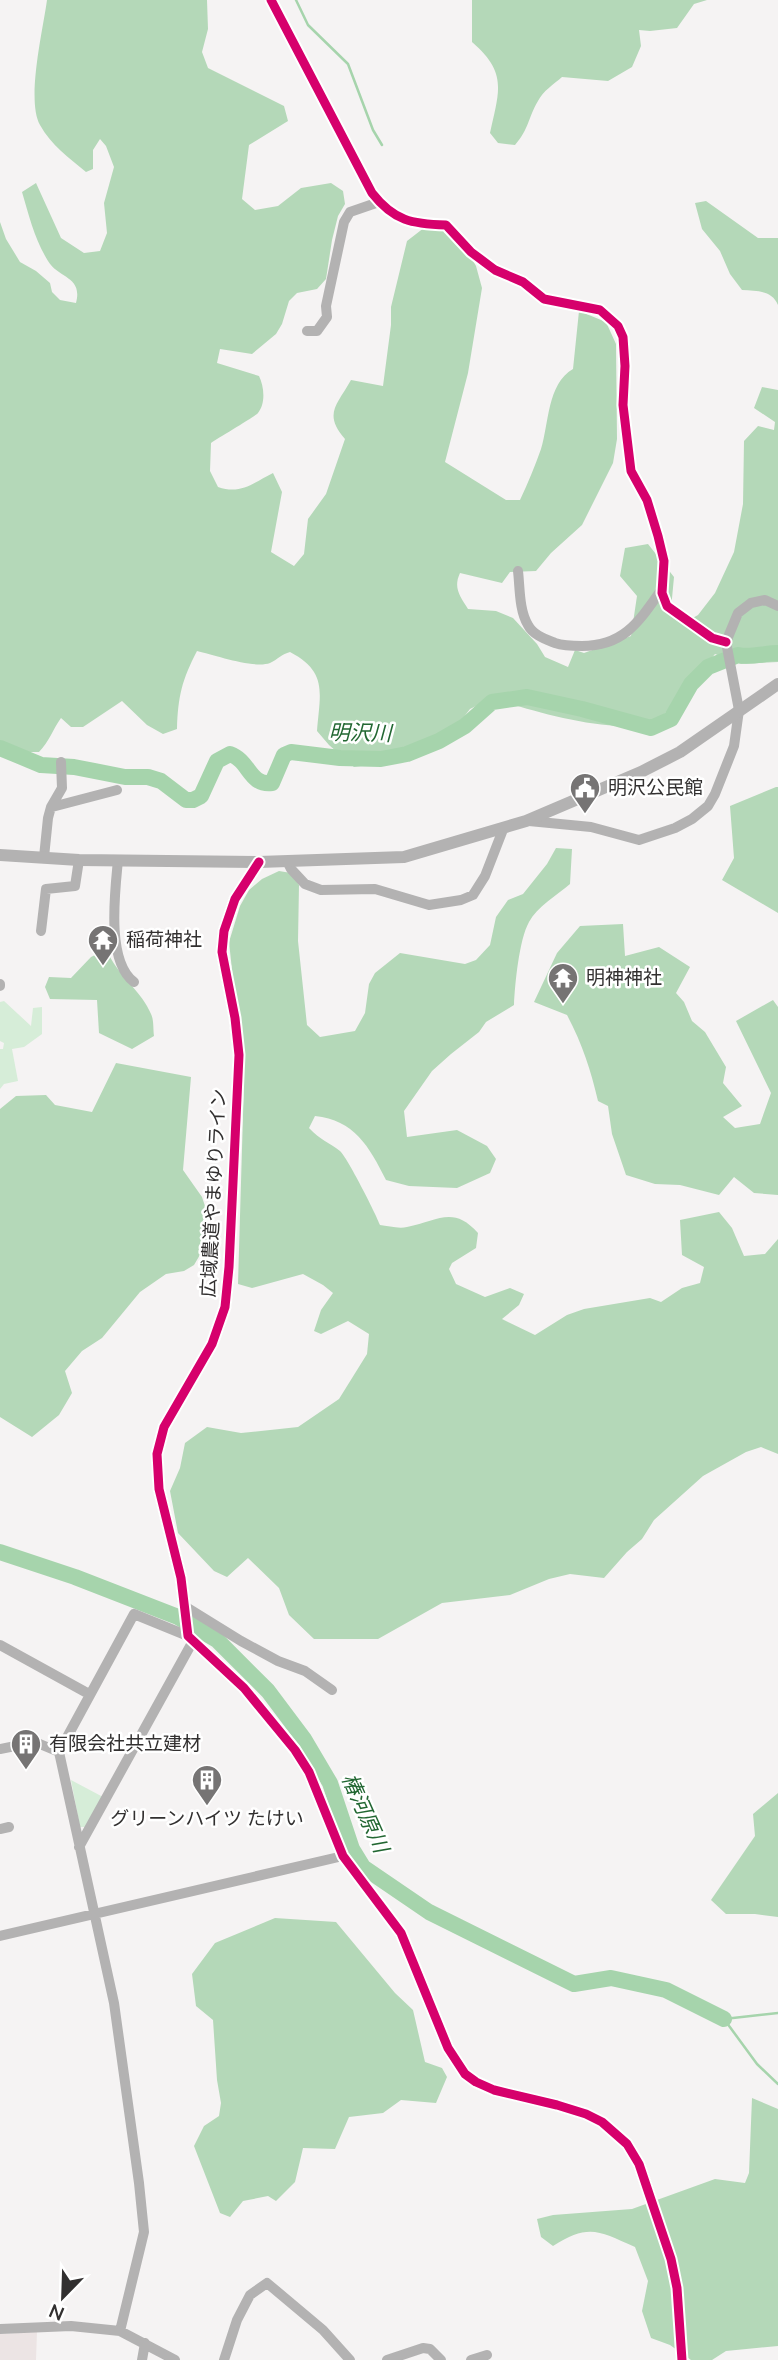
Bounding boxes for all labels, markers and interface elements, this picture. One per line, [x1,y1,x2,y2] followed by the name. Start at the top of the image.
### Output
[328,718,394,748] water label: 明沢川
[568,771,602,815] public building icon: 明沢公民館
[608,775,703,801] place label: 明沢公民館
[86,923,120,967] temple icon: 稲荷神社
[126,927,202,953] place label: 稲荷神社
[546,961,580,1005] temple icon: 明神神社
[586,965,662,991] place label: 明神神社
[196,1088,232,1298] street label: 広域農道やまゆりライン
[9,1727,43,1771] building icon: 有限会社共立建材
[49,1731,201,1757] place label: 有限会社共立建材
[190,1763,224,1807] building icon: グリーンハイツ たけい
[335,1769,396,1859] water label: 椿河原川
[110,1806,304,1832] place label: グリーンハイツ たけい
[28,2262,98,2332] north arrow
[45,2297,68,2326] text: N

